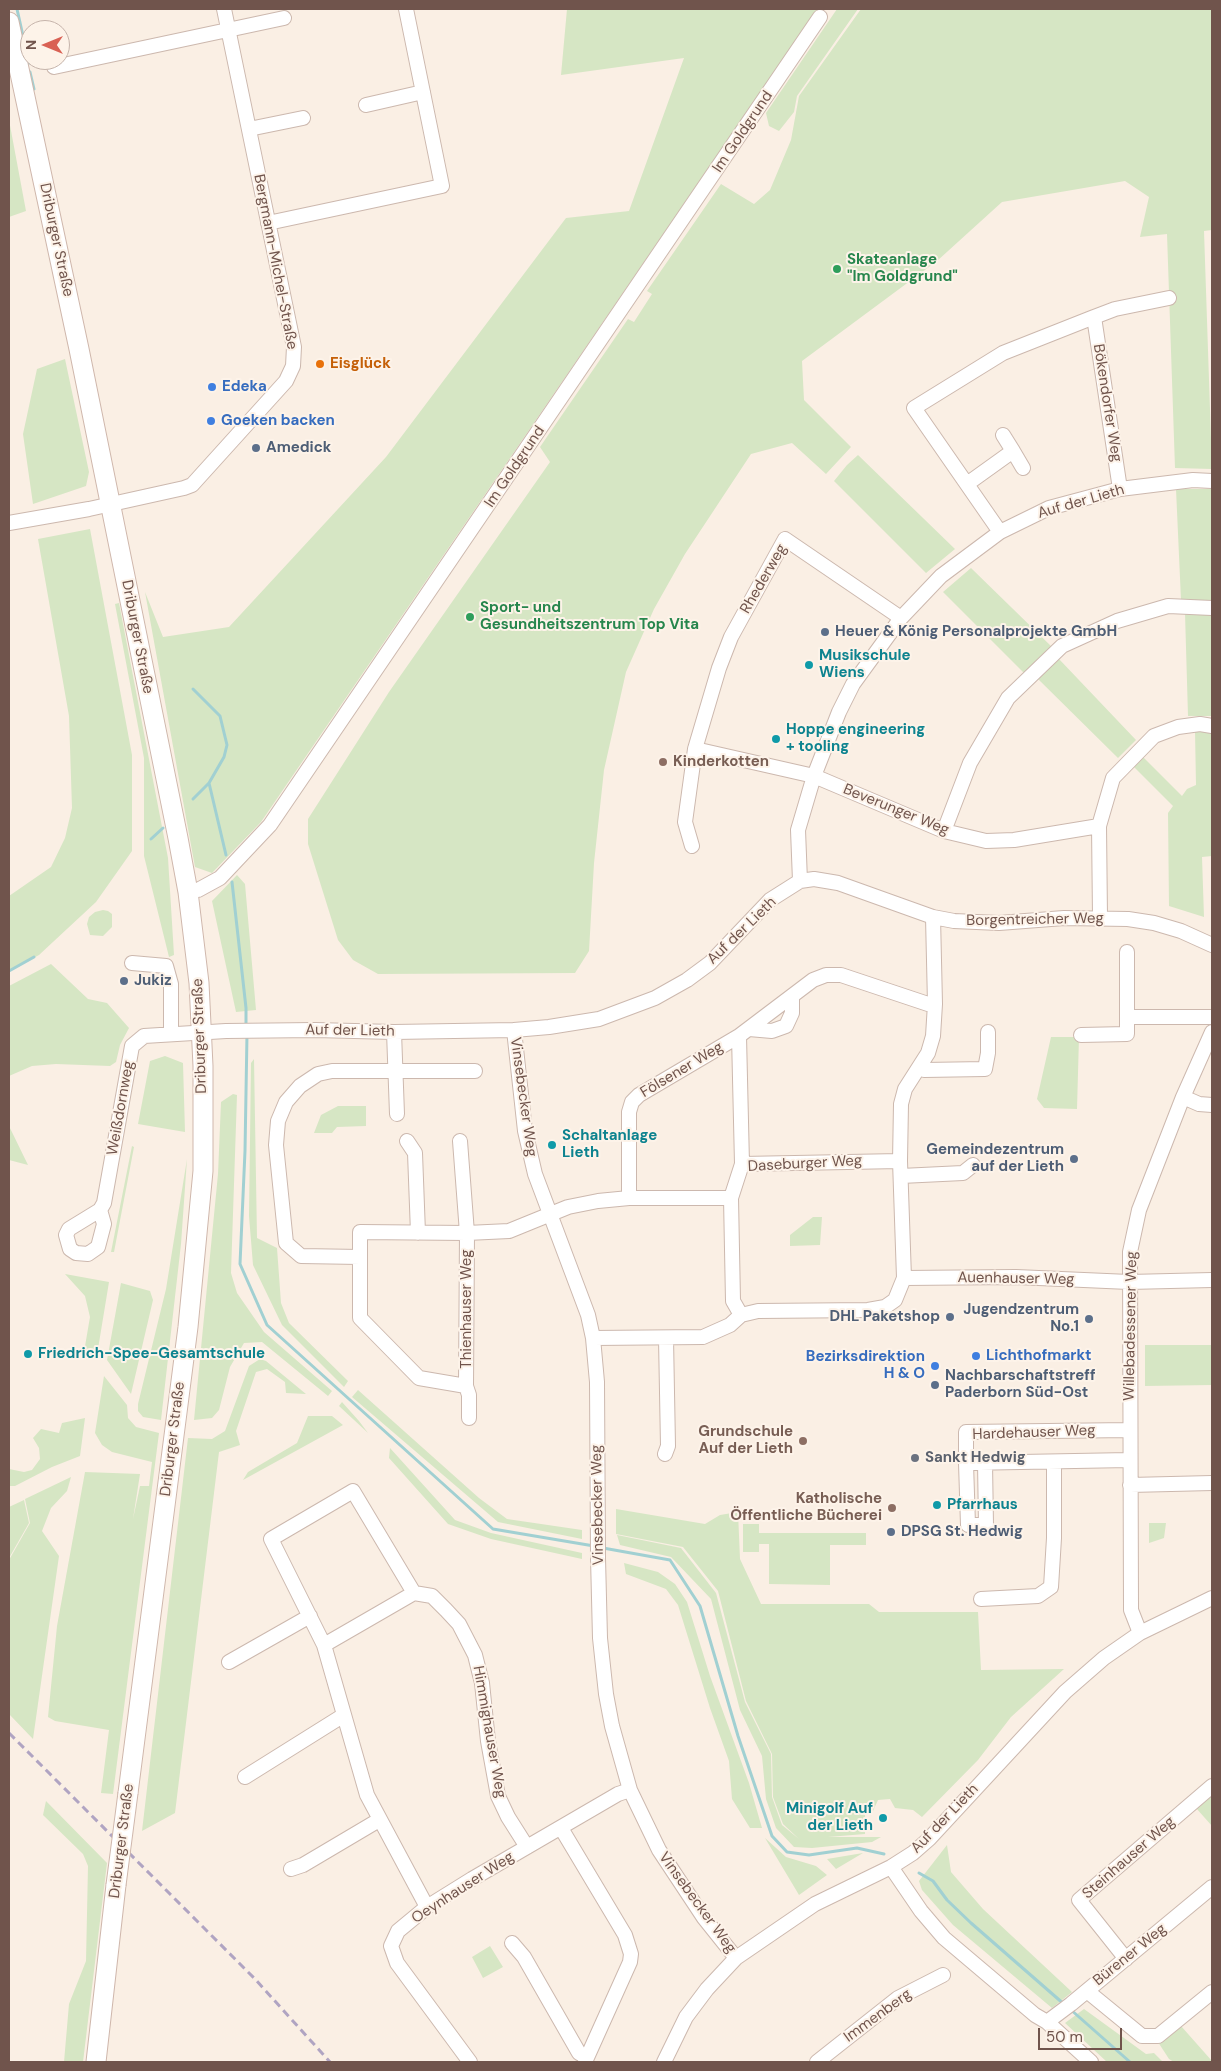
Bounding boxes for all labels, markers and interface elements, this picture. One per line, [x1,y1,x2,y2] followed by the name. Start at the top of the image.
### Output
[20,20,70,70] north arrow
[22,40,40,50] text: N
[709,88,777,176] street label: Im Goldgrund
[249,173,301,351] street label: Bergmann-Michel-Straße
[35,182,77,298] street label: Driburger Straße
[847,251,958,286] place label: Skateanlage "Im Goldgrund"
[831,263,843,275] marker: Skateanlage "Im Goldgrund"
[1089,343,1125,463] street label: Bökendorfer Weg
[330,355,391,373] place label: Eisglück
[314,358,326,370] marker: Eisglück
[222,378,267,396] place label: Edeka
[206,381,218,393] marker: Edeka
[221,412,335,430] place label: Goeken backen
[205,415,217,427] marker: Goeken backen
[481,423,549,511] street label: Im Goldgrund
[266,439,331,457] place label: Amedick
[250,442,262,454] marker: Amedick
[1036,481,1126,523] street label: Auf der Lieth
[737,541,791,617] street label: Rhederweg
[117,579,157,695] street label: Driburger Straße
[480,599,699,634] place label: Sport- und Gesundheitszentrum Top Vita
[464,611,476,623] marker: Sport- und Gesundheitszentrum Top Vita
[835,623,1117,641] place label: Heuer & König Personalprojekte GmbH
[819,626,831,638] marker: Heuer & König Personalprojekte GmbH
[819,647,911,682] place label: Musikschule Wiens
[803,659,815,671] marker: Musikschule Wiens
[786,721,925,756] place label: Hoppe engineering + tooling
[770,733,782,745] marker: Hoppe engineering + tooling
[673,753,769,771] place label: Kinderkotten
[657,756,669,768] marker: Kinderkotten
[840,781,952,839] street label: Beverunger Weg
[704,894,780,968] street label: Auf der Lieth
[966,910,1104,930] street label: Borgentreicher Weg
[134,972,171,990] place label: Jukiz
[118,975,130,987] marker: Jukiz
[189,978,211,1094] street label: Driburger Straße
[305,1021,395,1041] street label: Auf der Lieth
[506,1036,540,1158] street label: Vinsebecker Weg
[637,1038,727,1102] street label: Fölsener Weg
[104,1059,138,1157] street label: Weißdornweg
[562,1127,657,1162] place label: Schaltanlage Lieth
[546,1139,558,1151] marker: Schaltanlage Lieth
[926,1141,1064,1176] place label: Gemeindezentrum auf der Lieth
[747,1152,863,1176] street label: Daseburger Weg
[1068,1153,1080,1165] marker: Gemeindezentrum auf der Lieth
[458,1249,476,1369] street label: Thienhauser Weg
[1121,1251,1141,1401] street label: Willebadessener Weg
[957,1269,1075,1289] street label: Auenhauser Weg
[963,1301,1079,1336] place label: Jugendzentrum No.1
[830,1308,940,1326] place label: DHL Paketshop
[944,1311,956,1323] marker: DHL Paketshop
[1083,1313,1095,1325] marker: Jugendzentrum No.1
[38,1345,265,1363] place label: Friedrich-Spee-Gesamtschule
[986,1347,1092,1365] place label: Lichthofmarkt
[22,1348,34,1360] marker: Friedrich-Spee-Gesamtschule
[806,1348,925,1383] place label: Bezirksdirektion H & O
[970,1350,982,1362] marker: Lichthofmarkt
[929,1360,941,1372] marker: Bezirksdirektion H & O
[945,1367,1095,1402] place label: Nachbarschaftstreff Paderborn Süd-Ost
[929,1379,941,1391] marker: Nachbarschaftstreff Paderborn Süd-Ost
[157,1381,189,1497] street label: Driburger Straße
[972,1422,1096,1444] street label: Hardehauser Weg
[698,1423,793,1458] place label: Grundschule Auf der Lieth
[797,1435,809,1447] marker: Grundschule Auf der Lieth
[588,1445,608,1565] street label: Vinsebecker Weg
[925,1449,1026,1467] place label: Sankt Hedwig
[909,1452,921,1464] marker: Sankt Hedwig
[730,1490,882,1525] place label: Katholische Öffentliche Bücherei
[947,1496,1018,1514] place label: Pfarrhaus
[931,1499,943,1511] marker: Pfarrhaus
[886,1502,898,1514] marker: Katholische Öffentliche Bücherei
[901,1523,1023,1541] place label: DPSG St. Hedwig
[885,1526,897,1538] marker: DPSG St. Hedwig
[468,1664,510,1800] street label: Himmighauser Weg
[908,1781,982,1857] street label: Auf der Lieth
[106,1783,138,1899] street label: Driburger Straße
[786,1800,873,1835] place label: Minigolf Auf der Lieth
[877,1812,889,1824] marker: Minigolf Auf der Lieth
[1079,1813,1179,1903] street label: Steinhauser Weg
[408,1848,518,1928] street label: Oeynhauser Weg
[654,1849,740,1957] street label: Vinsebecker Weg
[1090,1920,1170,1990] street label: Bürener Weg
[841,1985,915,2047] street label: Immenberg
[1041,2018,1125,2050] scale bar
[1046,2027,1083,2047] text: 50 m

